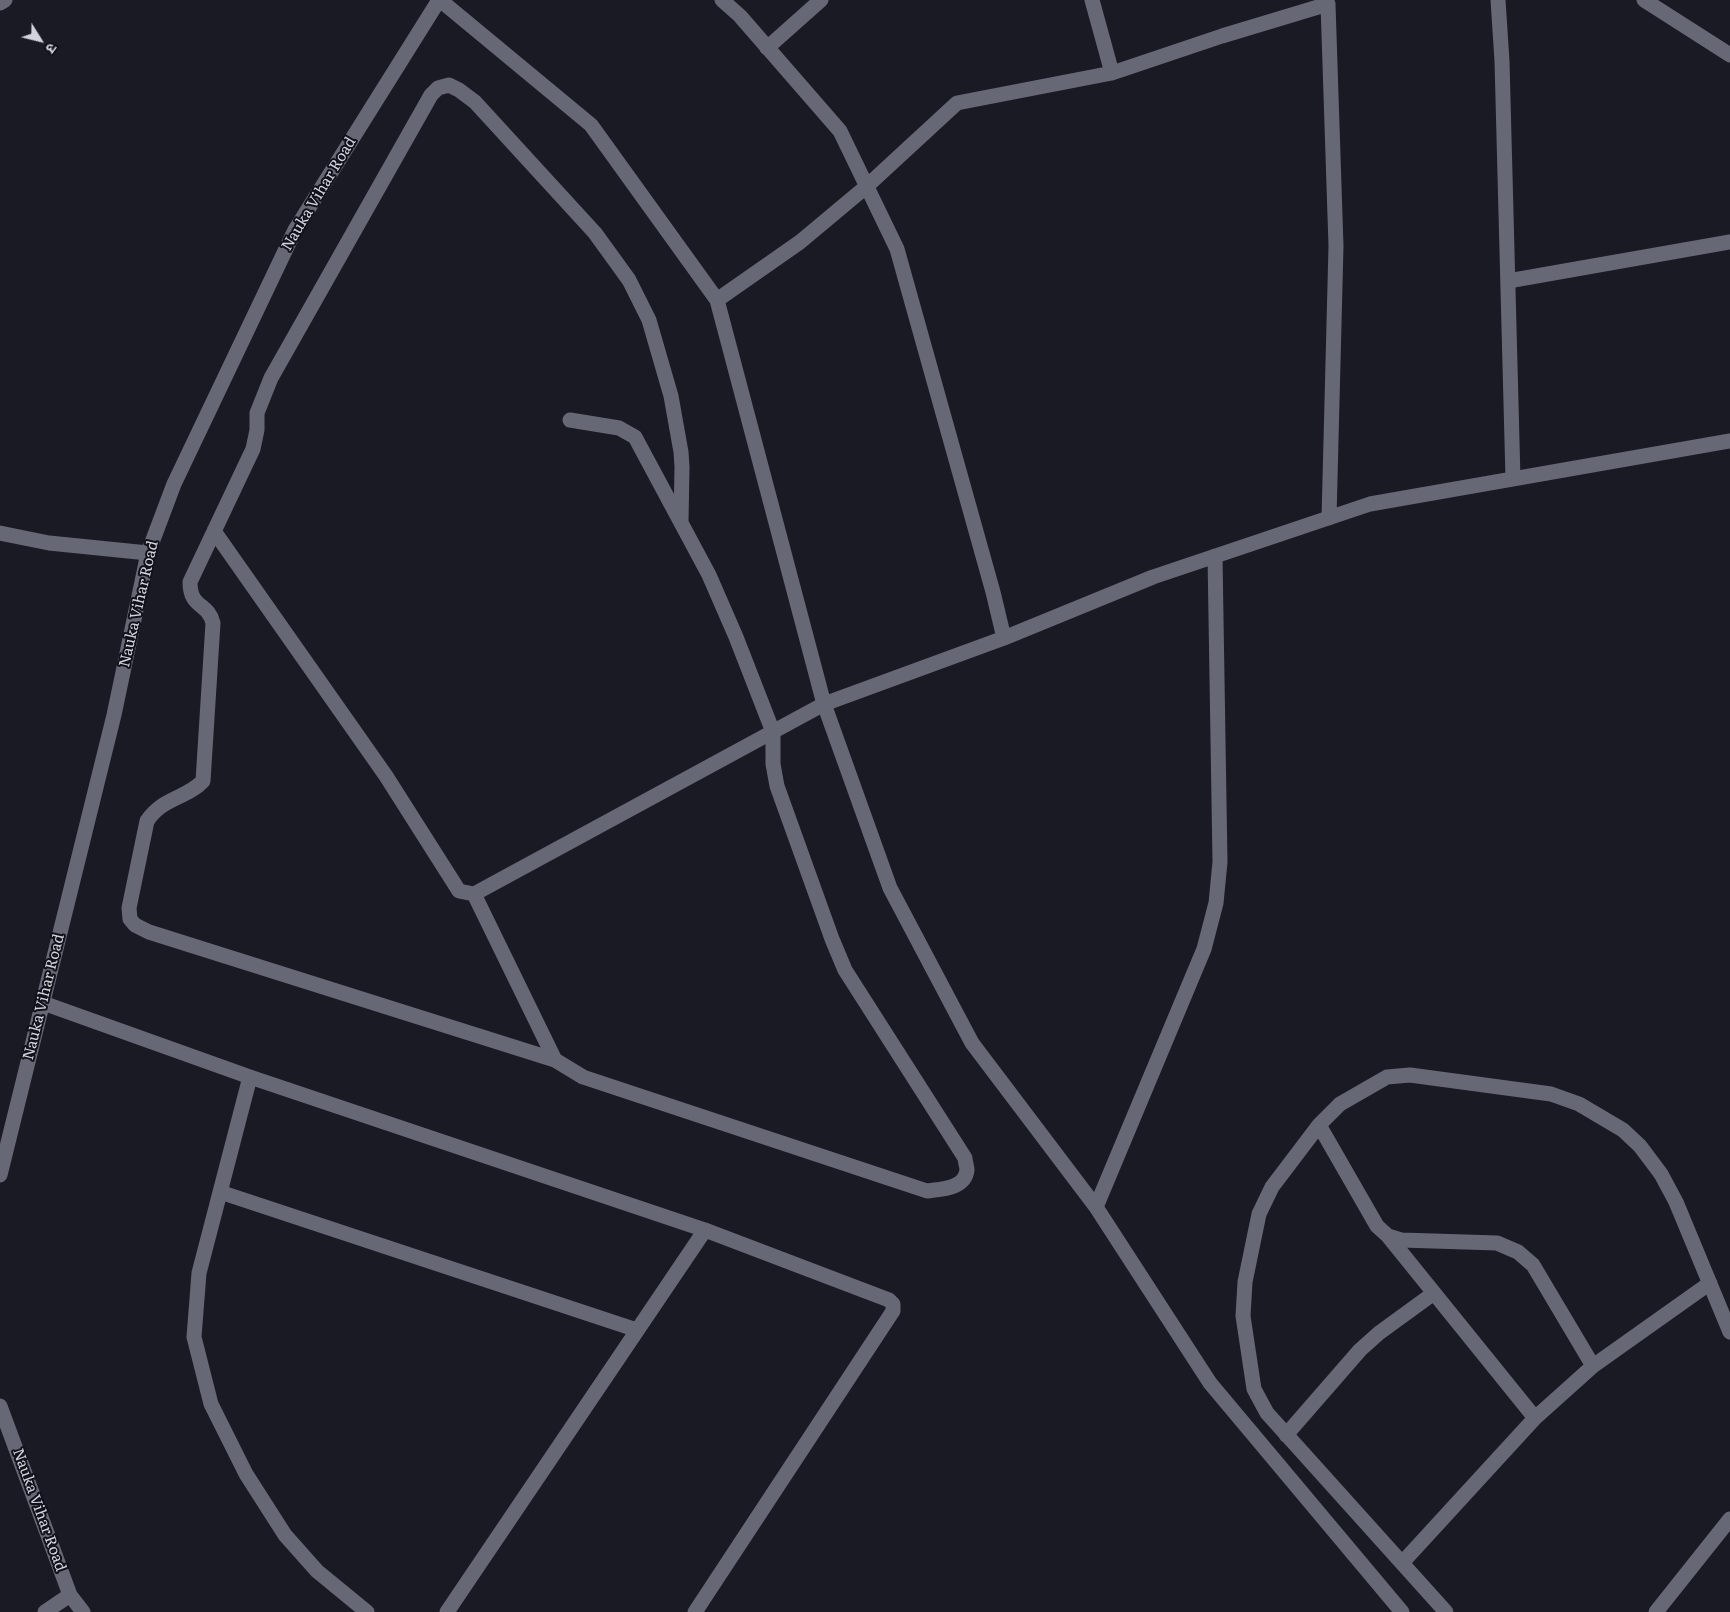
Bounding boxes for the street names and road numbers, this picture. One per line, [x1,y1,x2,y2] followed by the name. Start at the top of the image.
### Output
[278,134,360,254] street label: Nauka Vihar Road
[116,539,162,669] street label: Nauka Vihar Road
[20,932,68,1062] street label: Nauka Vihar Road
[8,1446,70,1574] street label: Nauka Vihar Road

